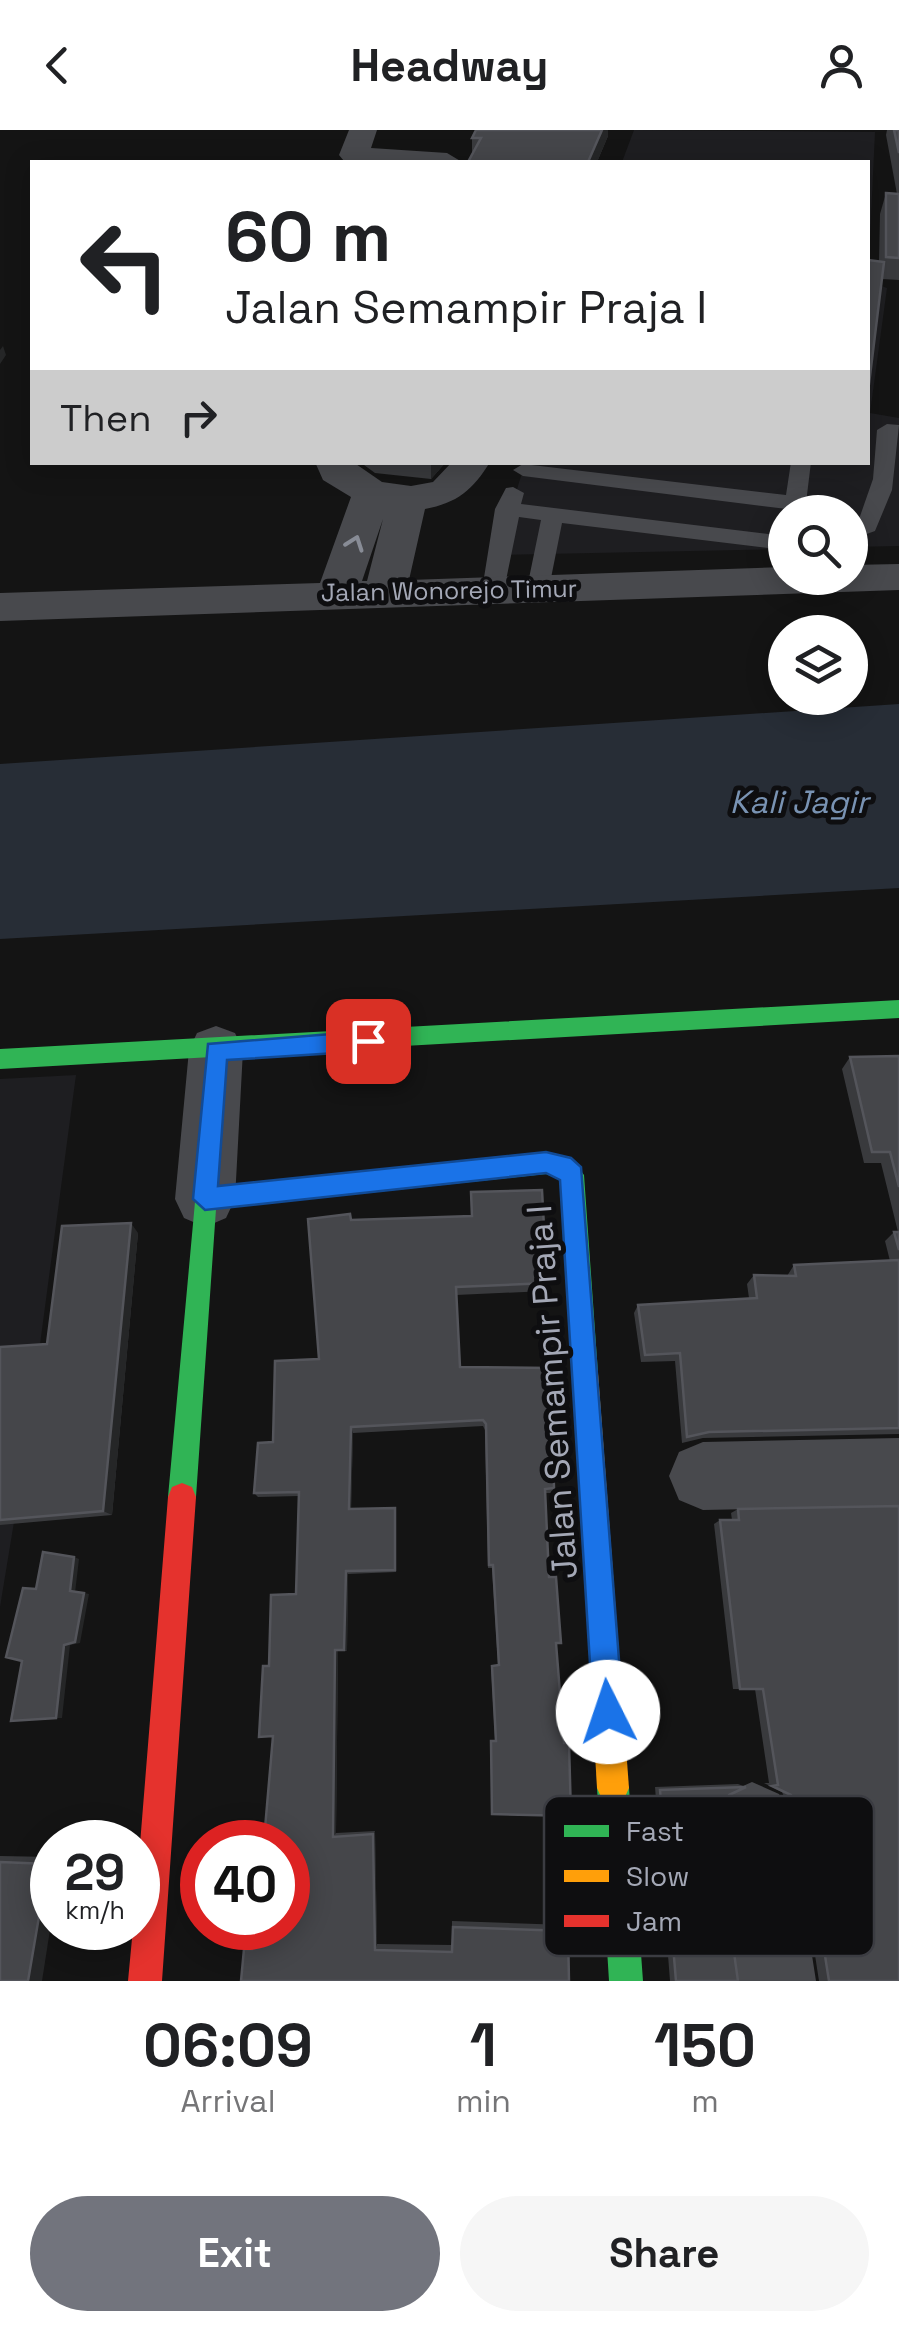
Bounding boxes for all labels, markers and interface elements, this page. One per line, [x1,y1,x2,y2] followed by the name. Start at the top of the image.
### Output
[350,37,549,94] text: Headway
[30,38,85,93] icon: back
[814,38,869,93] icon: person
[225,192,391,281] text: 60 m
[60,200,190,330] icon: left
[225,279,707,336] text: Jalan Semampir Praja I
[171,390,226,445] icon: right
[60,394,151,442] text: Then
[768,495,868,715] map controls
[768,495,868,595] button: search
[343,536,364,553] one-way arrow
[321,572,577,608] street label: Jalan Wonorejo Timur
[768,615,868,715] button: layers
[730,782,871,822] water label: Kali Jagir
[326,999,411,1084] pin
[341,1014,396,1069] icon: arrive
[517,1203,587,1581] street label: Jalan Semampir Praja I
[556,1660,660,1764] position arrow
[544,1796,874,1956] legend
[626,1813,684,1849] text: Fast
[180,1820,310,1950] speed limit sign: 40
[65,1841,125,1905] text: 29
[626,1858,689,1894] text: Slow
[65,1894,125,1926] text: km/h
[626,1903,682,1939] text: Jam
[143,2007,313,2084] text: 06:09
[470,2007,497,2084] text: 1
[654,2007,756,2084] text: 150
[180,2081,276,2121] text: Arrival
[456,2081,511,2121] text: min
[691,2081,719,2121] text: m
[30,2196,440,2311] button: Exit
[460,2196,869,2311] button: Share

